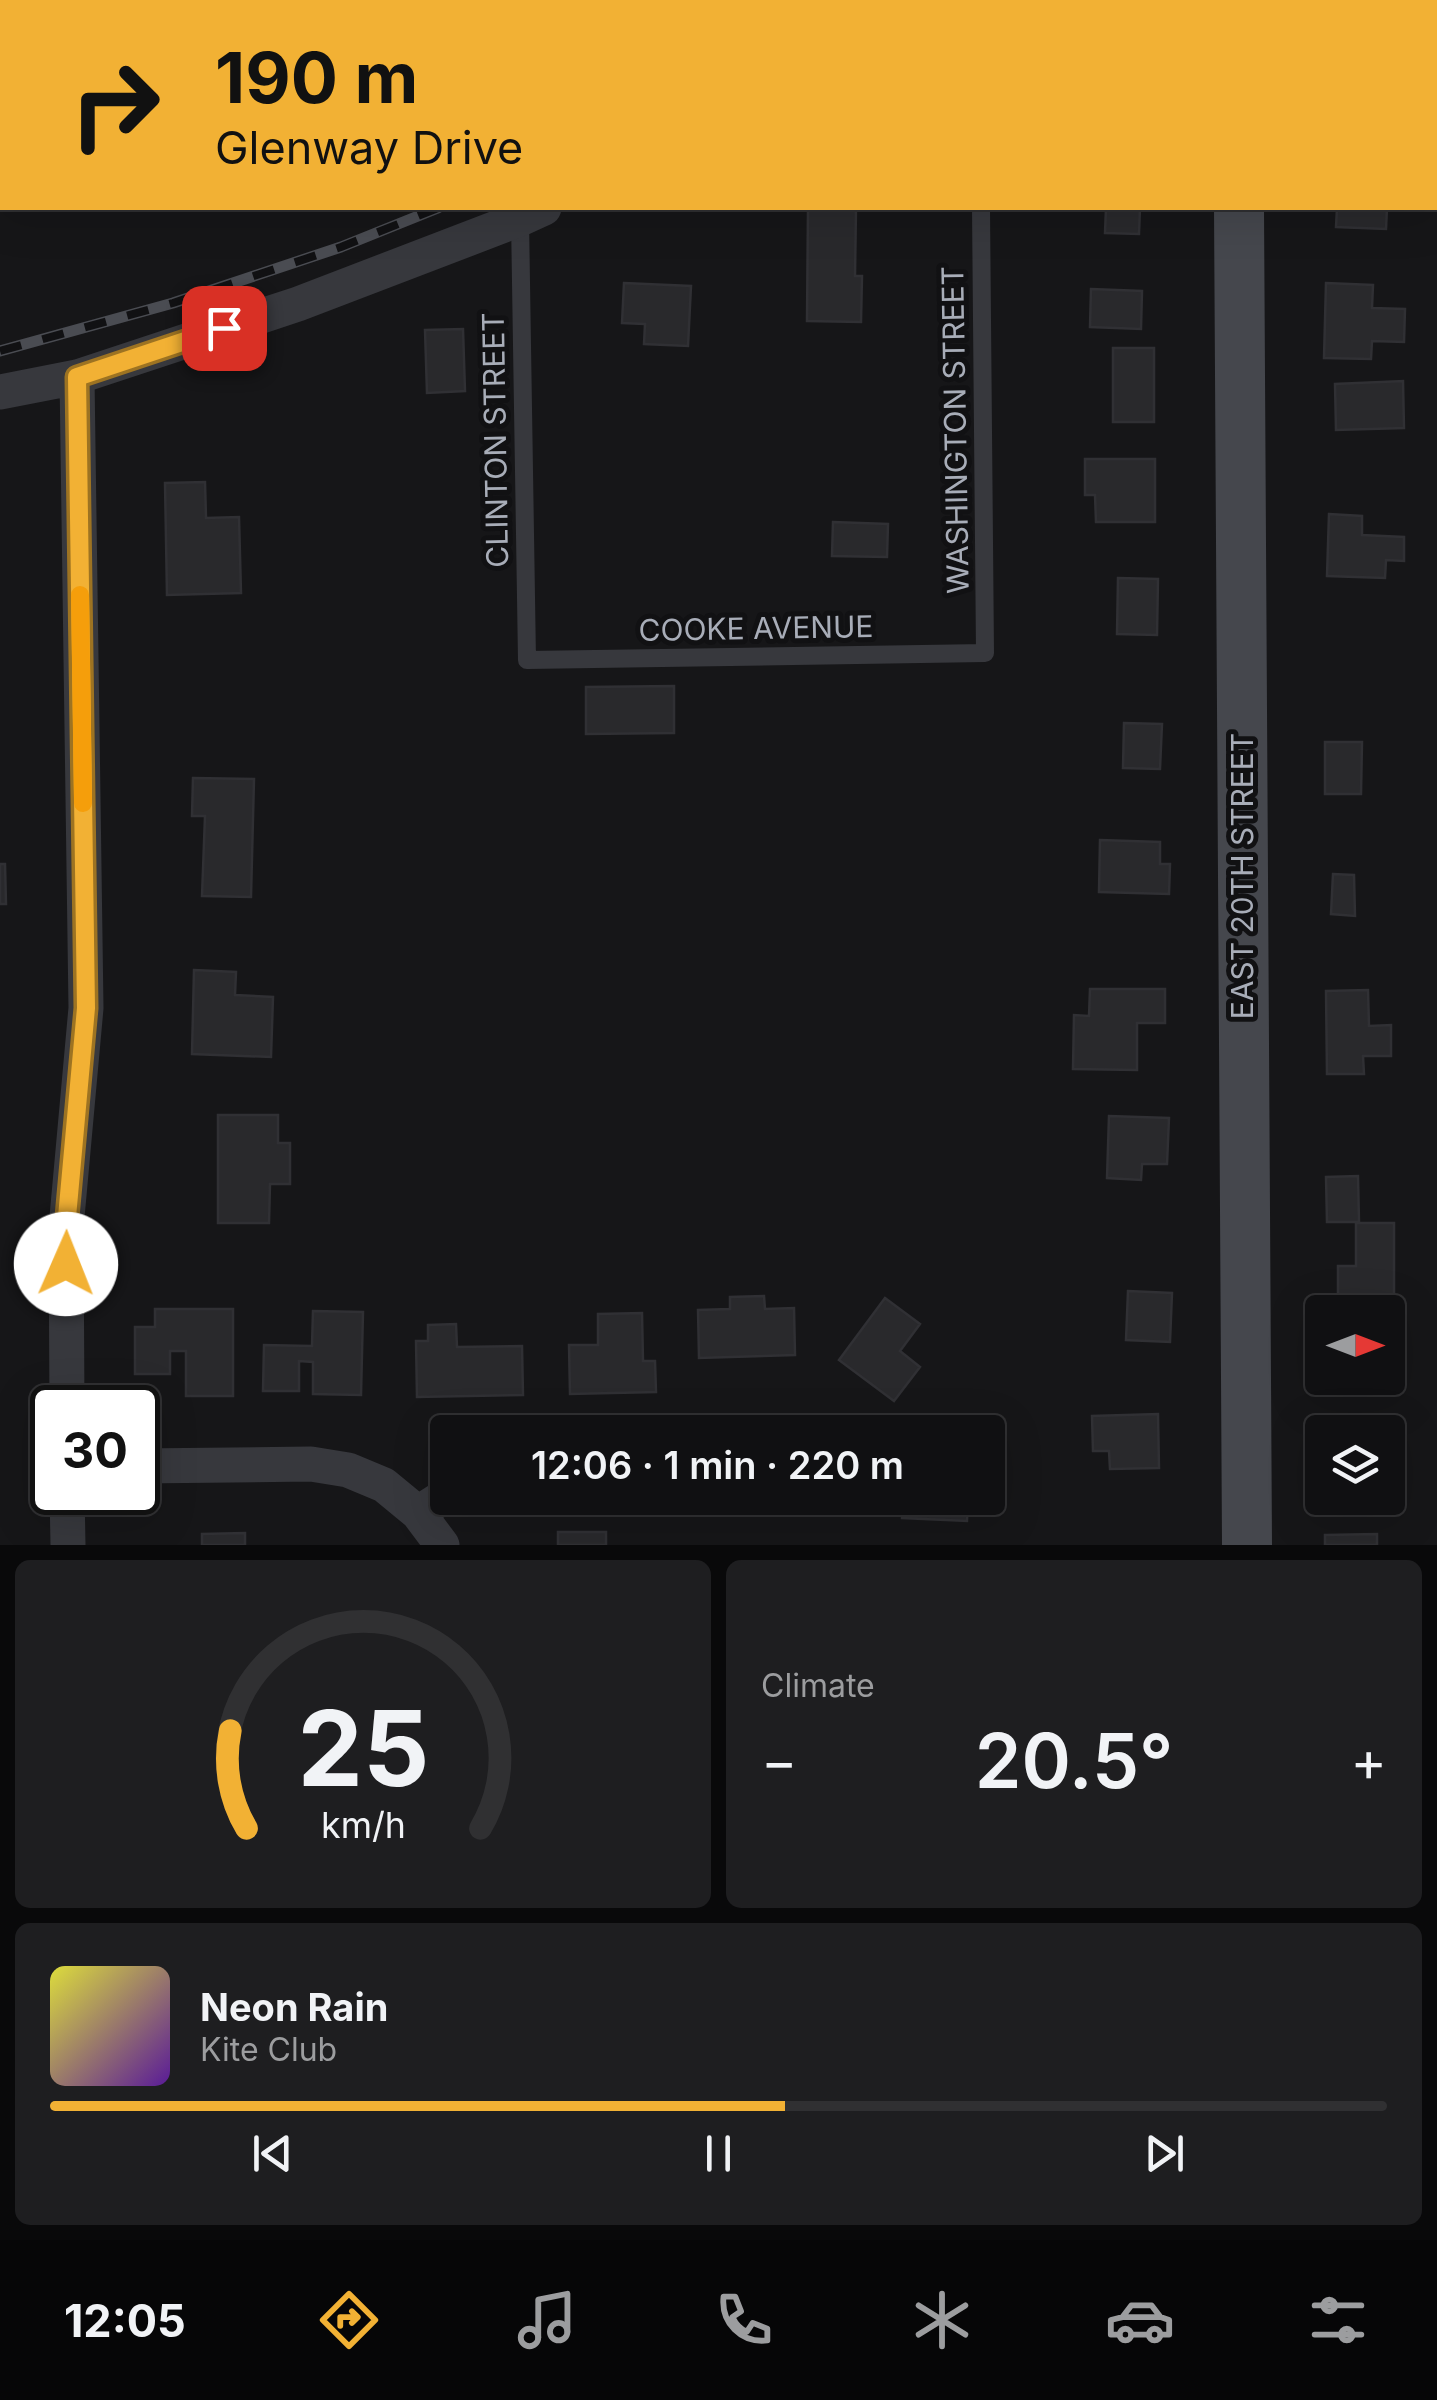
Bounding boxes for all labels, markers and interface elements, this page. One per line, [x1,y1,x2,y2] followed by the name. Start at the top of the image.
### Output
[215,35,418,120] text: 190 m
[50,40,180,170] icon: right
[215,120,523,175] text: Glenway Drive
[934,266,976,594] street label: WASHINGTON STREET
[182,286,267,371] pin
[197,301,252,356] icon: arrive
[475,312,515,568] street label: CLINTON STREET
[638,608,874,648] street label: COOKE AVENUE
[1224,733,1260,1019] street label: EAST 20TH STREET
[14,1212,118,1316] position arrow
[1305,1295,1405,1395] north arrow
[1305,1295,1405,1515] map controls
[30,1385,160,1515] speed limit sign: 30
[1305,1415,1405,1515] button: layers
[531,1442,904,1488] text: 12:06 · 1 min · 220 m
[761,1666,875,1705] text: Climate
[297,1685,429,1811] text: 25
[975,1715,1173,1806] text: 20.5°
[761,1728,797,1794] text: −
[1351,1728,1387,1794] text: +
[321,1803,405,1847] text: km/h
[200,1984,388,2030] text: Neon Rain
[200,2030,337,2069] text: Kite Club
[245,2126,300,2181] icon: previous
[691,2126,746,2181] icon: pause
[1137,2126,1192,2181] icon: next
[314,2285,384,2355] icon: directions
[512,2285,582,2355] icon: music
[709,2285,779,2355] icon: phone
[907,2285,977,2355] icon: climate
[1105,2285,1175,2355] icon: car
[1303,2285,1373,2355] icon: filters
[64,2293,186,2348] text: 12:05

